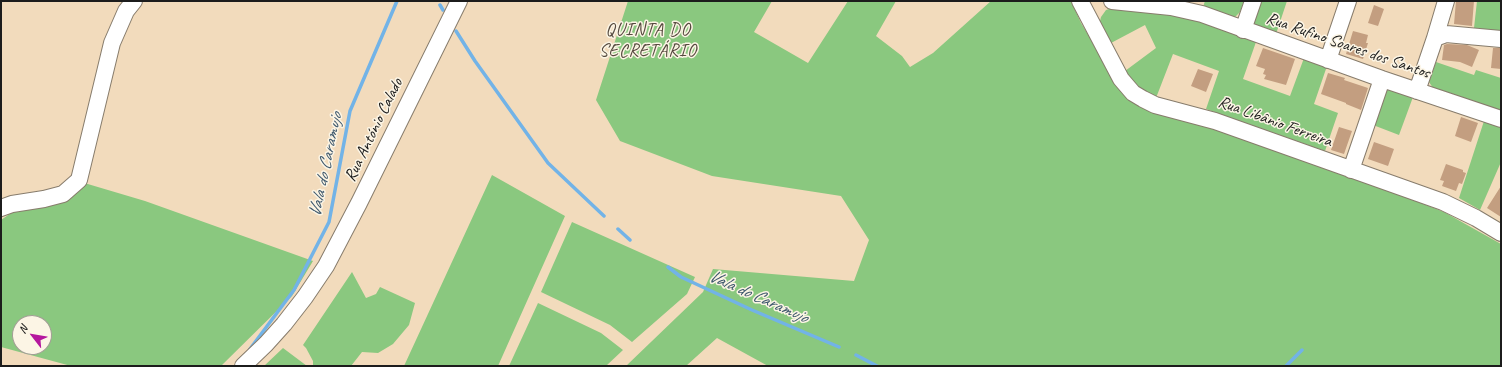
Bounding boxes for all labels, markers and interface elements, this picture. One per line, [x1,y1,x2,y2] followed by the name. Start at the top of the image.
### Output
[1263,8,1433,84] street label: Rua Rufino Soares dos Santos
[599,19,697,62] district label: QUINTA DO SECRETÁRIO
[340,75,408,185] street label: Rua António Calado
[1215,92,1335,152] street label: Rua Libânio Ferreira
[304,111,348,219] water label: Vala do Caramujo
[705,266,811,328] water label: Vala do Caramujo
[12,315,52,355] north arrow
[15,323,30,336] text: N

